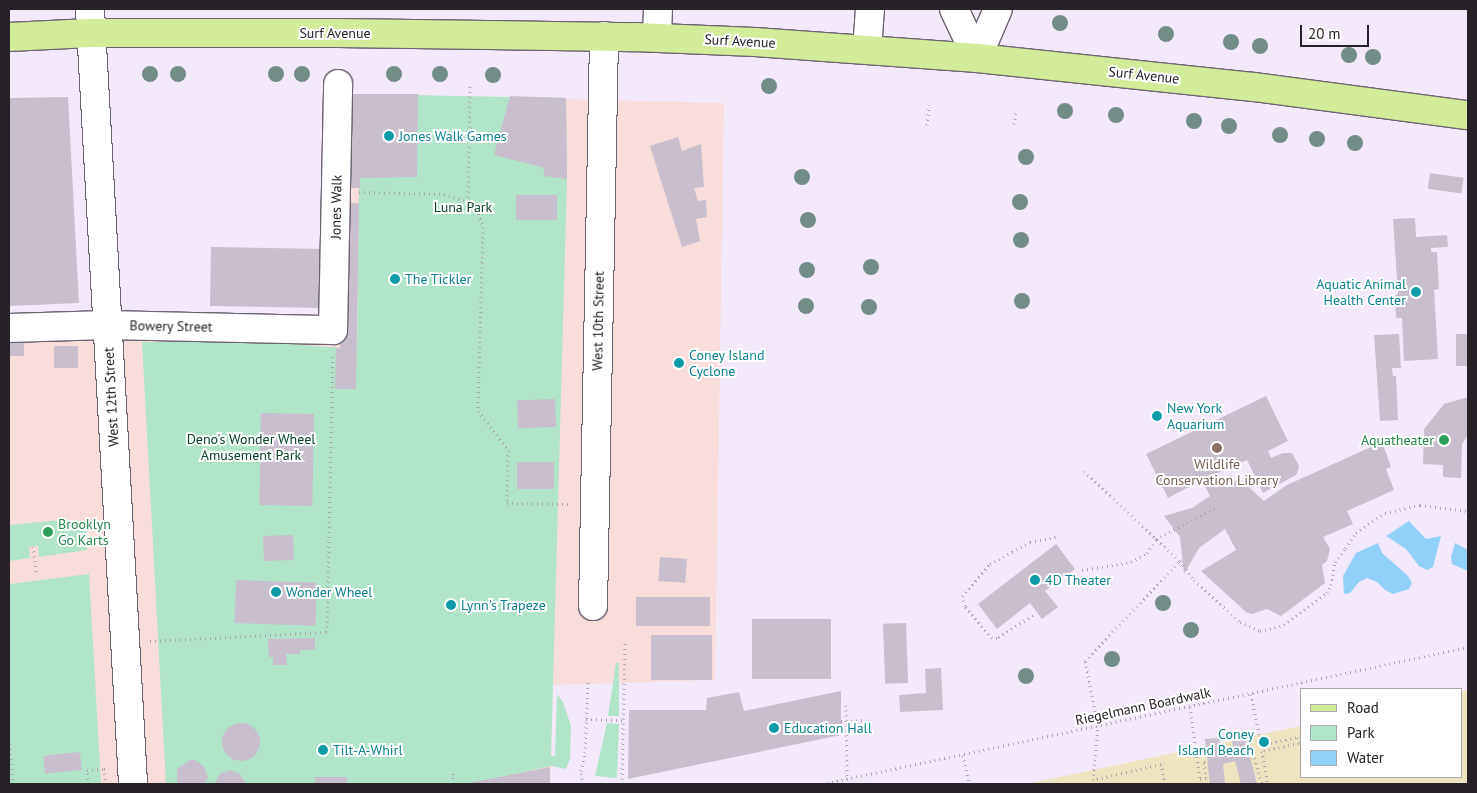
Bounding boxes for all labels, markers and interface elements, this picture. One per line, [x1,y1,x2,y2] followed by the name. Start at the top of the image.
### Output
[1302,15,1371,47] scale bar
[1308,24,1341,43] text: 20 m
[299,25,371,41] street label: Surf Avenue
[704,31,776,51] street label: Surf Avenue
[1107,63,1181,87] street label: Surf Avenue
[399,128,507,144] place label: Jones Walk Games
[383,130,395,142] marker: Jones Walk Games
[327,174,345,240] street label: Jones Walk
[434,199,492,215] park label: Luna Park
[405,271,472,287] place label: The Tickler
[589,271,607,371] street label: West 10th Street
[389,273,401,285] marker: The Tickler
[1315,276,1406,308] place label: Aquatic Animal Health Center
[1410,286,1422,298] marker: Aquatic Animal Health Center
[129,317,213,335] street label: Bowery Street
[100,347,122,447] street label: West 12th Street
[689,347,765,380] place label: Coney Island Cyclone
[673,357,685,369] marker: Coney Island Cyclone
[1167,400,1224,432] place label: New York Aquarium
[1151,410,1163,422] marker: New York Aquarium
[186,431,316,464] park label: Deno's Wonder Wheel Amusement Park
[1361,432,1434,448] place label: Aquatheater
[1438,434,1450,446] marker: Aquatheater
[1211,442,1223,454] marker: Wildlife Conservation Library
[1155,456,1279,488] place label: Wildlife Conservation Library
[58,516,111,548] place label: Brooklyn Go Karts
[42,526,54,538] marker: Brooklyn Go Karts
[1045,572,1111,588] place label: 4D Theater
[1029,574,1041,586] marker: 4D Theater
[286,584,373,600] place label: Wonder Wheel
[270,586,282,598] marker: Wonder Wheel
[461,597,546,613] place label: Lynn's Trapeze
[445,599,457,611] marker: Lynn's Trapeze
[1074,683,1212,729] street label: Riegelmann Boardwalk
[1300,688,1462,778] legend
[1347,698,1379,717] text: Road
[784,720,872,736] place label: Education Hall
[768,722,780,734] marker: Education Hall
[1347,723,1375,742] text: Park
[1178,726,1254,759] place label: Coney Island Beach
[1258,736,1270,748] marker: Coney Island Beach
[333,742,402,758] place label: Tilt-A-Whirl
[317,744,329,756] marker: Tilt-A-Whirl
[1347,748,1384,767] text: Water

